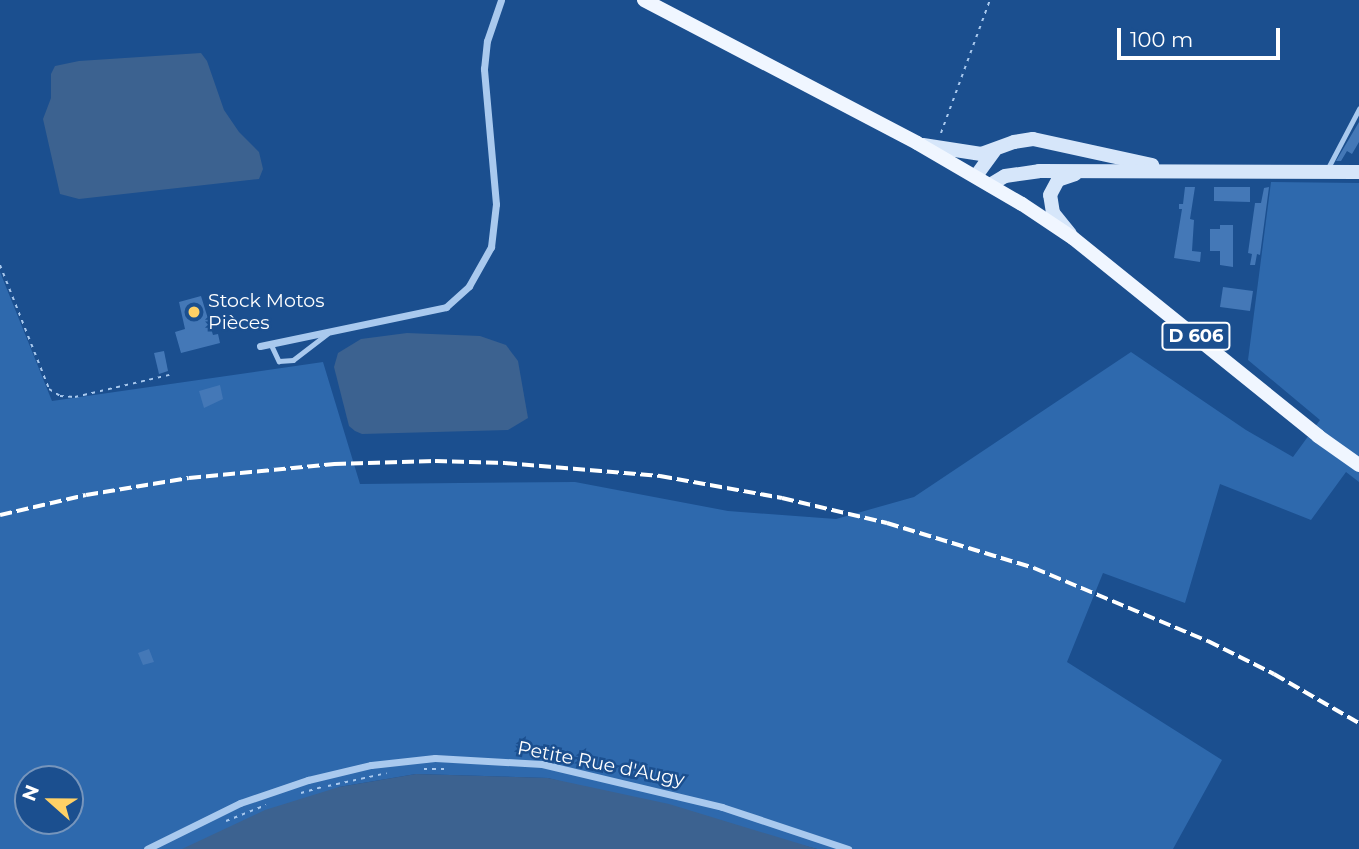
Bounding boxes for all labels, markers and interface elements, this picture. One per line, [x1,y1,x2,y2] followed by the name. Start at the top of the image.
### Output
[1121,14,1284,58] scale bar
[1130,27,1193,52] text: 100 m
[208,290,324,334] place label: Stock Motos Pièces
[186,304,202,320] marker: Stock Motos Pièces
[1161,322,1231,350] road number: D 606
[516,737,686,791] street label: Petite Rue d'Augy
[14,765,84,835] north arrow
[17,782,44,804] text: N

